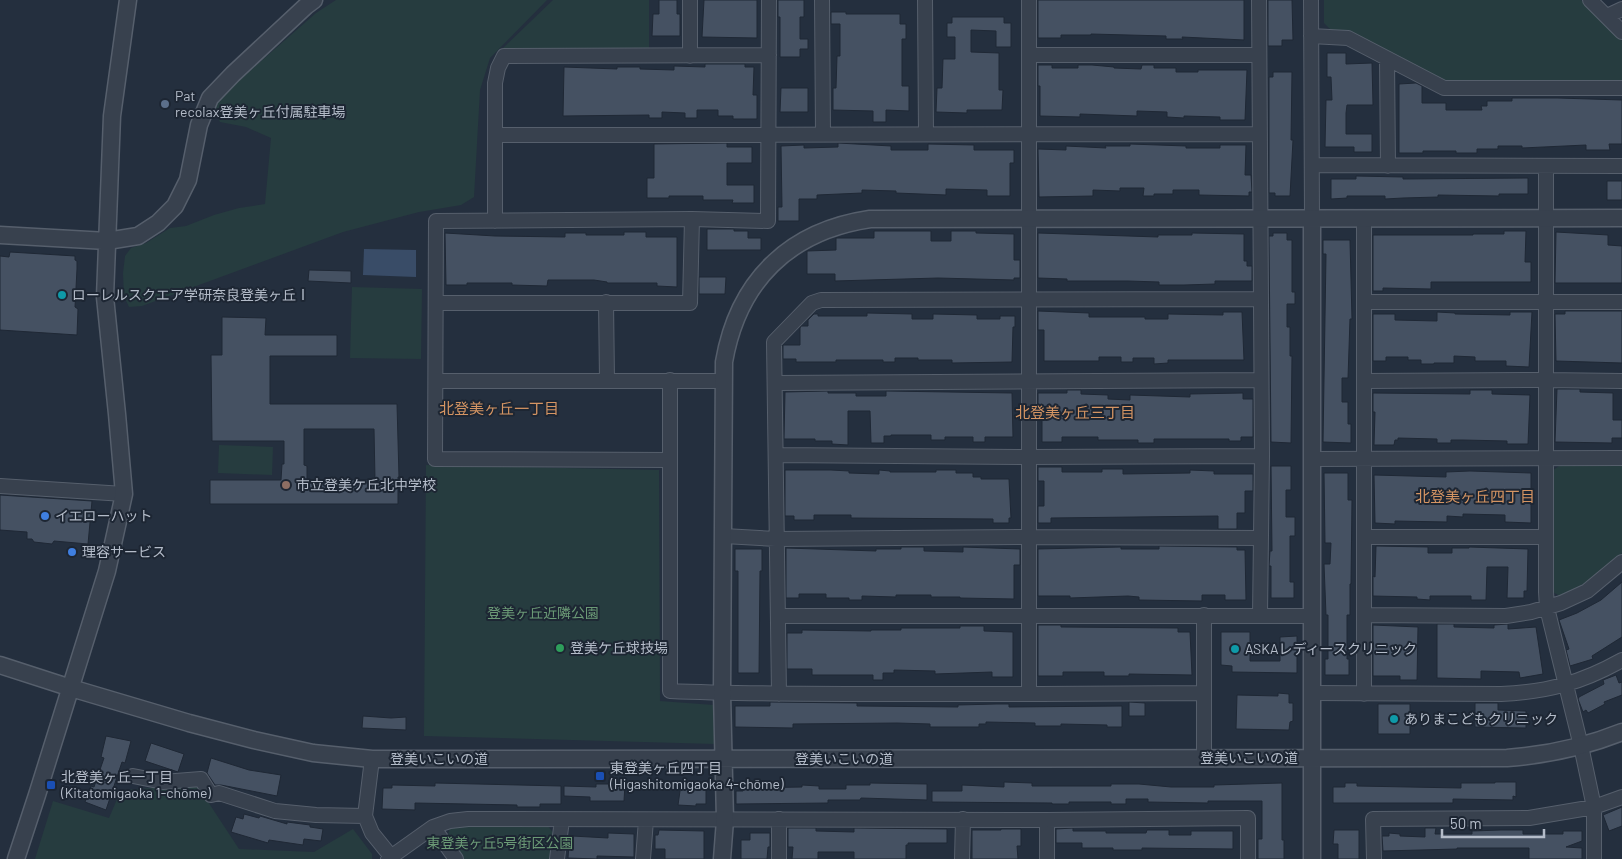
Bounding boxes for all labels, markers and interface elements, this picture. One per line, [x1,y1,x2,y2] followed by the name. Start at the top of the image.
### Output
[175,87,345,120] place label: Pat recolax登美ヶ丘付属駐車場
[159,98,171,110] marker: Pat recolax登美ヶ丘付属駐車場
[72,286,310,303] place label: ローレルスクエア学研奈良登美ヶ丘Ⅰ
[56,289,68,301] marker: ローレルスクエア学研奈良登美ヶ丘Ⅰ
[439,399,559,417] district label: 北登美ヶ丘一丁目
[1015,403,1135,421] district label: 北登美ヶ丘三丁目
[296,476,436,493] place label: 市立登美ケ丘北中学校
[280,479,292,491] marker: 市立登美ケ丘北中学校
[1415,487,1535,505] district label: 北登美ヶ丘四丁目
[55,507,153,524] place label: イエローハット
[39,510,51,522] marker: イエローハット
[82,543,166,560] place label: 理容サービス
[66,546,78,558] marker: 理容サービス
[487,604,599,621] park label: 登美ヶ丘近隣公園
[570,639,668,656] place label: 登美ケ丘球技場
[1245,640,1417,657] place label: ASKAレディースクリニック
[554,642,566,654] marker: 登美ケ丘球技場
[1229,643,1241,655] marker: ASKAレディースクリニック
[1404,710,1558,727] place label: ありまこどもクリニック
[1388,713,1400,725] marker: ありまこどもクリニック
[1200,749,1298,766] street label: 登美いこいの道
[390,750,488,767] street label: 登美いこいの道
[795,750,893,767] street label: 登美いこいの道
[609,759,784,792] place label: 東登美ヶ丘四丁目 (Higashitomigaoka 4-chōme)
[60,768,211,801] place label: 北登美ヶ丘一丁目 (Kitatomigaoka 1-chōme)
[594,770,606,782] marker: 東登美ヶ丘四丁目 (Higashitomigaoka 4-chōme)
[45,779,57,791] marker: 北登美ヶ丘一丁目 (Kitatomigaoka 1-chōme)
[1442,806,1544,838] scale bar
[1450,814,1482,832] text: 50 m
[426,834,574,851] park label: 東登美ヶ丘5号街区公園

